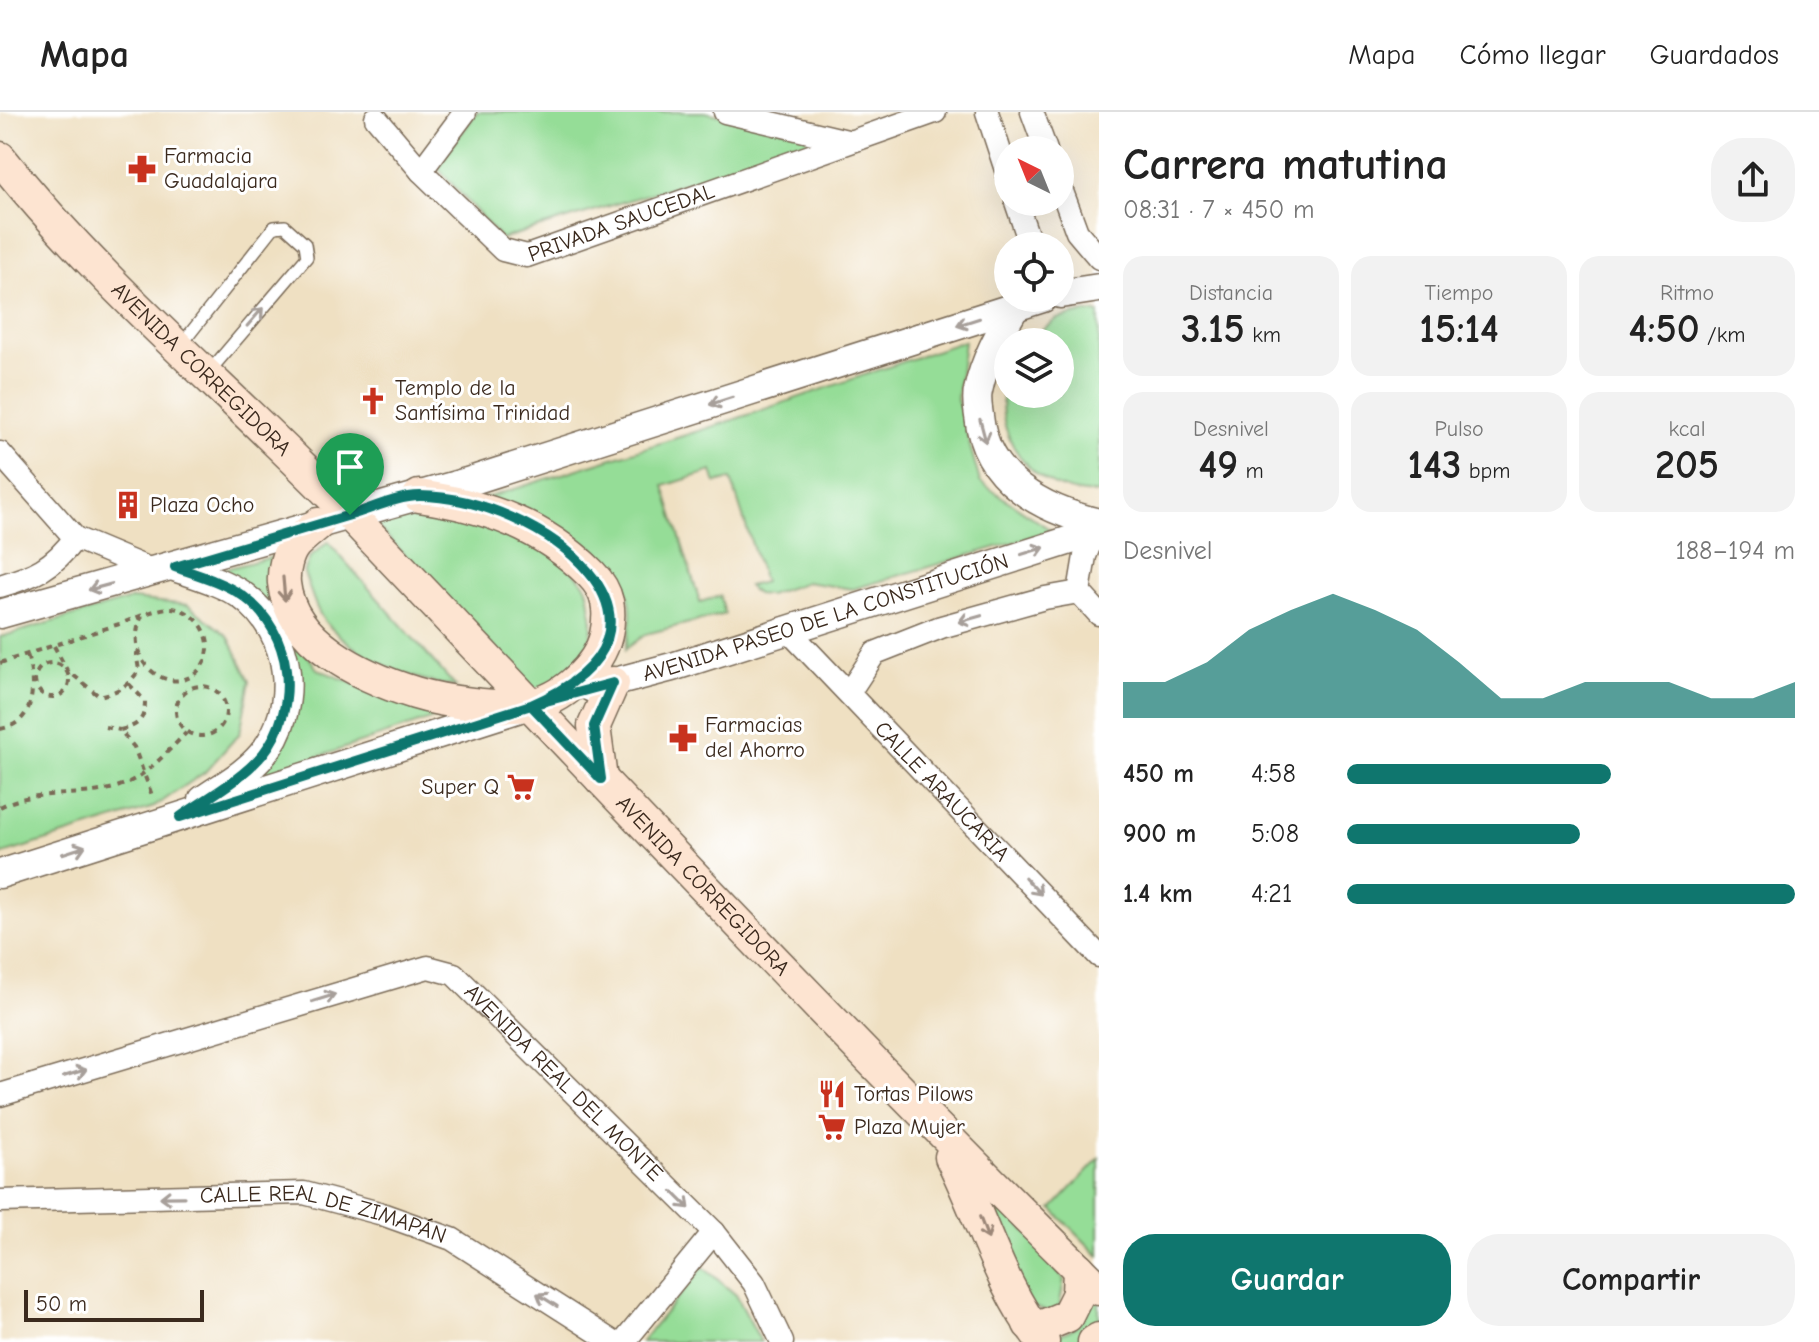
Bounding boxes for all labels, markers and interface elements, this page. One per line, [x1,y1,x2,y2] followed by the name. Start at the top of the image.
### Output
[40,33,129,77] text: Mapa
[1348,39,1415,71] text: Mapa
[1459,39,1606,71] text: Cómo llegar
[1650,39,1779,71] text: Guardados
[994,136,1074,216] north arrow
[994,136,1074,408] map controls
[1711,138,1795,222] button: share
[1123,139,1448,190] text: Carrera matutina
[164,143,278,194] place label: Farmacia Guadalajara
[127,154,157,184] pharmacy icon: Farmacia Guadalajara
[524,178,718,268] street label: PRIVADA SAUCEDAL
[1123,195,1314,225] text: 08:31 · 7 × 450 m
[994,232,1074,312] button: locate
[106,277,297,462] street label: AVENIDA CORREGIDORA
[1189,280,1273,306] text: Distancia
[1424,280,1494,306] text: Tiempo
[1660,280,1714,306] text: Ritmo
[1181,306,1245,352] text: 3.15
[1419,306,1499,352] text: 15:14
[1629,306,1700,352] text: 4:50
[246,307,264,327] one-way arrow
[956,315,981,330] one-way arrow
[1245,322,1281,348] text: km
[1700,322,1745,348] text: /km
[994,328,1074,408] button: layers
[395,375,570,426] place label: Templo de la Santísima Trinidad
[358,386,388,416] church icon: Templo de la Santísima Trinidad
[708,394,734,409] one-way arrow
[1193,416,1269,442] text: Desnivel
[1434,416,1484,442] text: Pulso
[1669,416,1705,442] text: kcal
[976,418,991,443] one-way arrow
[316,433,384,515] pin
[1198,442,1238,488] text: 49
[1408,442,1461,488] text: 143
[1655,442,1719,488] text: 205
[328,445,372,489] icon: arrive
[1238,458,1264,484] text: m
[1461,458,1510,484] text: bpm
[113,490,143,520] building icon: Plaza Ocho
[150,492,254,518] place label: Plaza Ocho
[1123,536,1213,566] text: Desnivel
[1675,536,1795,566] text: 188–194 m
[1020,543,1046,558] one-way arrow
[640,548,1012,687] street label: AVENIDA PASEO DE LA CONSTITUCIÓN
[277,575,292,602] one-way arrow
[87,581,113,596] one-way arrow
[957,612,983,627] one-way arrow
[705,712,805,763] place label: Farmacias del Ahorro
[869,716,1015,867] street label: CALLE ARAUCARIA
[668,723,698,753] pharmacy icon: Farmacias del Ahorro
[1123,759,1194,789] text: 450 m
[1251,759,1296,789] text: 4:58
[506,772,536,802] supermarket icon: Super Q
[421,774,499,800] place label: Super Q
[611,790,795,981] street label: AVENIDA CORREGIDORA
[1123,819,1196,849] text: 900 m
[1251,819,1299,849] text: 5:08
[62,842,87,857] one-way arrow
[1024,876,1043,896] one-way arrow
[1123,879,1193,909] text: 1.4 km
[1251,879,1292,909] text: 4:21
[459,979,668,1187] street label: AVENIDA REAL DEL MONTE
[310,990,336,1005] one-way arrow
[61,1065,87,1080] one-way arrow
[817,1079,847,1109] restaurant icon: Tortas Pilows
[854,1081,973,1107] place label: Tortas Pilows
[817,1112,847,1142] supermarket icon: Plaza Mujer
[854,1114,965,1140] place label: Plaza Mujer
[199,1180,450,1249] street label: CALLE REAL DE ZIMAPÁN
[159,1189,186,1204] one-way arrow
[671,1190,690,1209] one-way arrow
[978,1215,992,1240] one-way arrow
[1123,1234,1451,1326] button: Guardar
[1467,1234,1795,1326] button: Compartir
[24,1286,204,1322] scale bar
[36,1291,87,1317] text: 50 m
[536,1292,559,1308] one-way arrow

